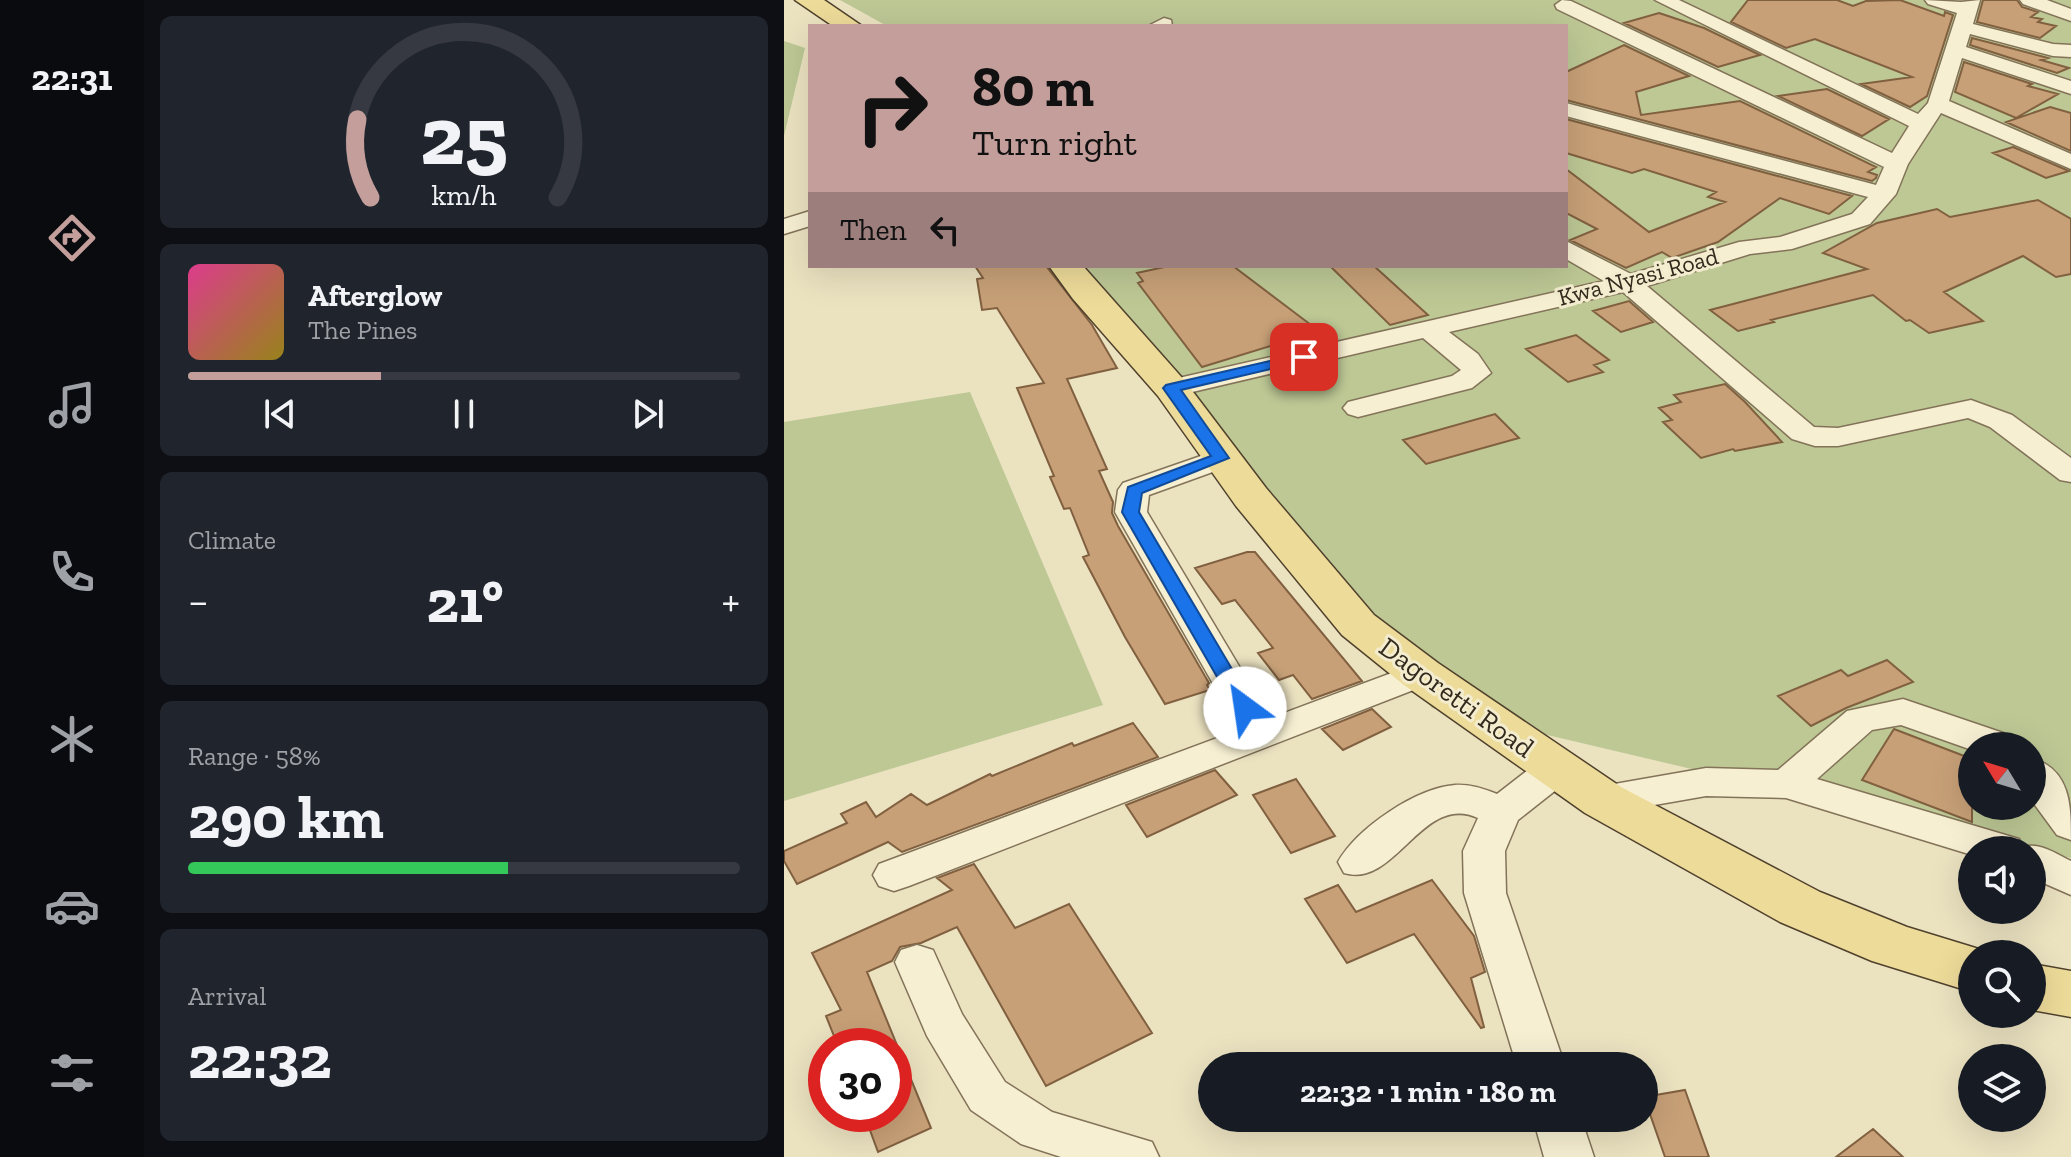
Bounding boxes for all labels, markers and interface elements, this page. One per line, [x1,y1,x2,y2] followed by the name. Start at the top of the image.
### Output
[972,53,1094,120] text: 80 m
[31,56,113,99] text: 22:31
[840,56,944,160] icon: right
[420,85,508,185] text: 25
[972,121,1137,164] text: Turn right
[431,178,497,212] text: km/h
[923,208,967,252] icon: left
[44,210,100,266] icon: directions
[840,212,907,248] text: Then
[1554,241,1721,312] street label: Kwa Nyasi Road
[308,278,442,314] text: Afterglow
[308,314,418,346] text: The Pines
[1270,323,1338,391] pin
[1282,335,1326,379] icon: arrive
[44,377,100,433] icon: music
[258,392,302,436] icon: previous
[442,392,486,436] icon: pause
[626,392,670,436] icon: next
[188,524,276,556] text: Climate
[44,544,100,600] icon: phone
[426,565,504,637] text: 21°
[188,574,209,627] text: −
[721,574,740,627] text: +
[1373,630,1540,765] street label: Dagoretti Road
[1203,666,1287,750] position arrow
[44,711,100,767] icon: climate
[1958,732,2046,820] north arrow
[1958,732,2046,1132] map controls
[188,740,321,772] text: Range · 58%
[188,781,384,853] text: 290 km
[1958,836,2046,924] button: sound
[44,878,100,934] icon: car
[1958,940,2046,1028] button: search
[188,980,266,1012] text: Arrival
[188,1021,332,1093] text: 22:32
[808,1028,912,1132] speed limit sign: 30
[1958,1044,2046,1132] button: layers
[44,1045,100,1101] icon: filters
[1300,1074,1556,1110] text: 22:32 · 1 min · 180 m

